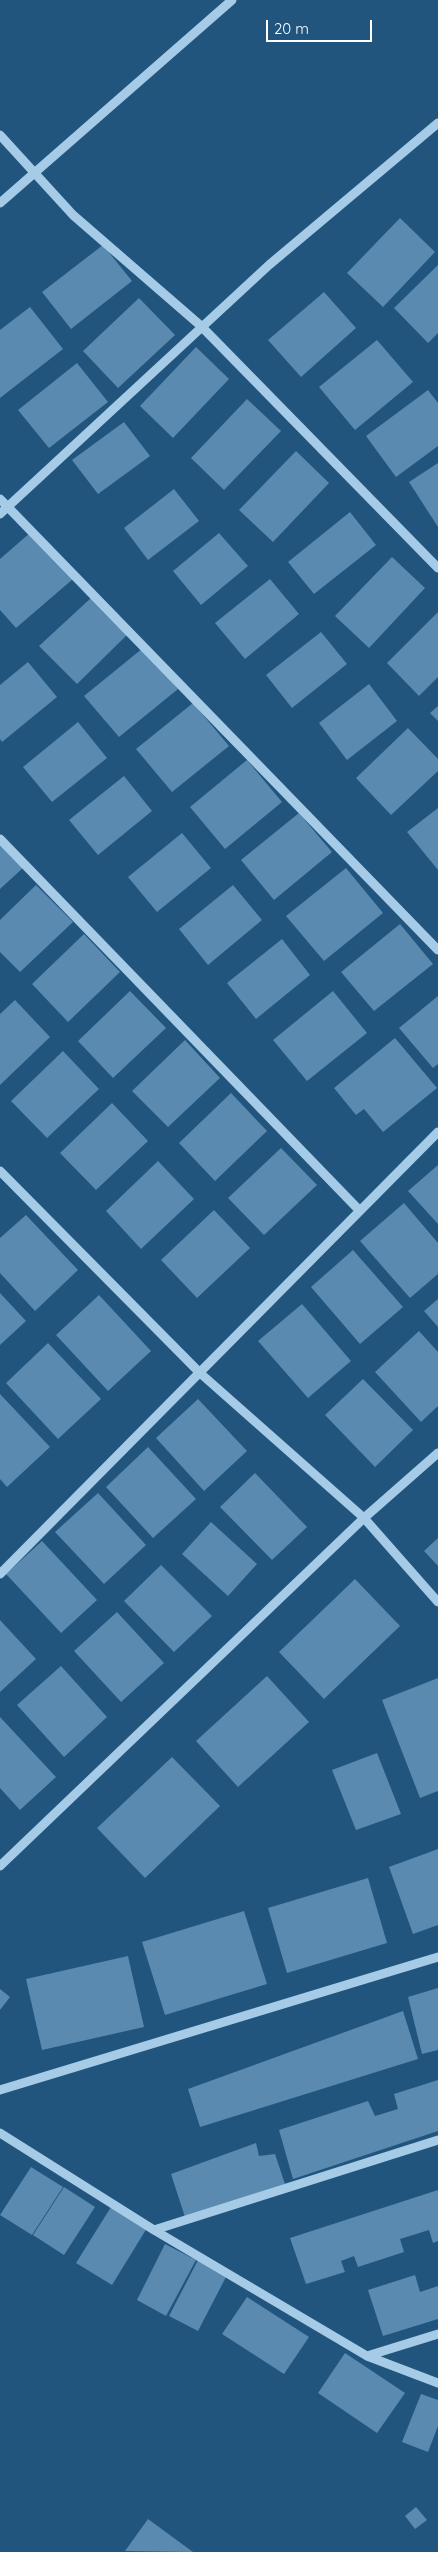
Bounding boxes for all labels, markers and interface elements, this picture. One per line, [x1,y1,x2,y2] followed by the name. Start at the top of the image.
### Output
[268,10,374,42] scale bar
[274,19,309,38] text: 20 m

